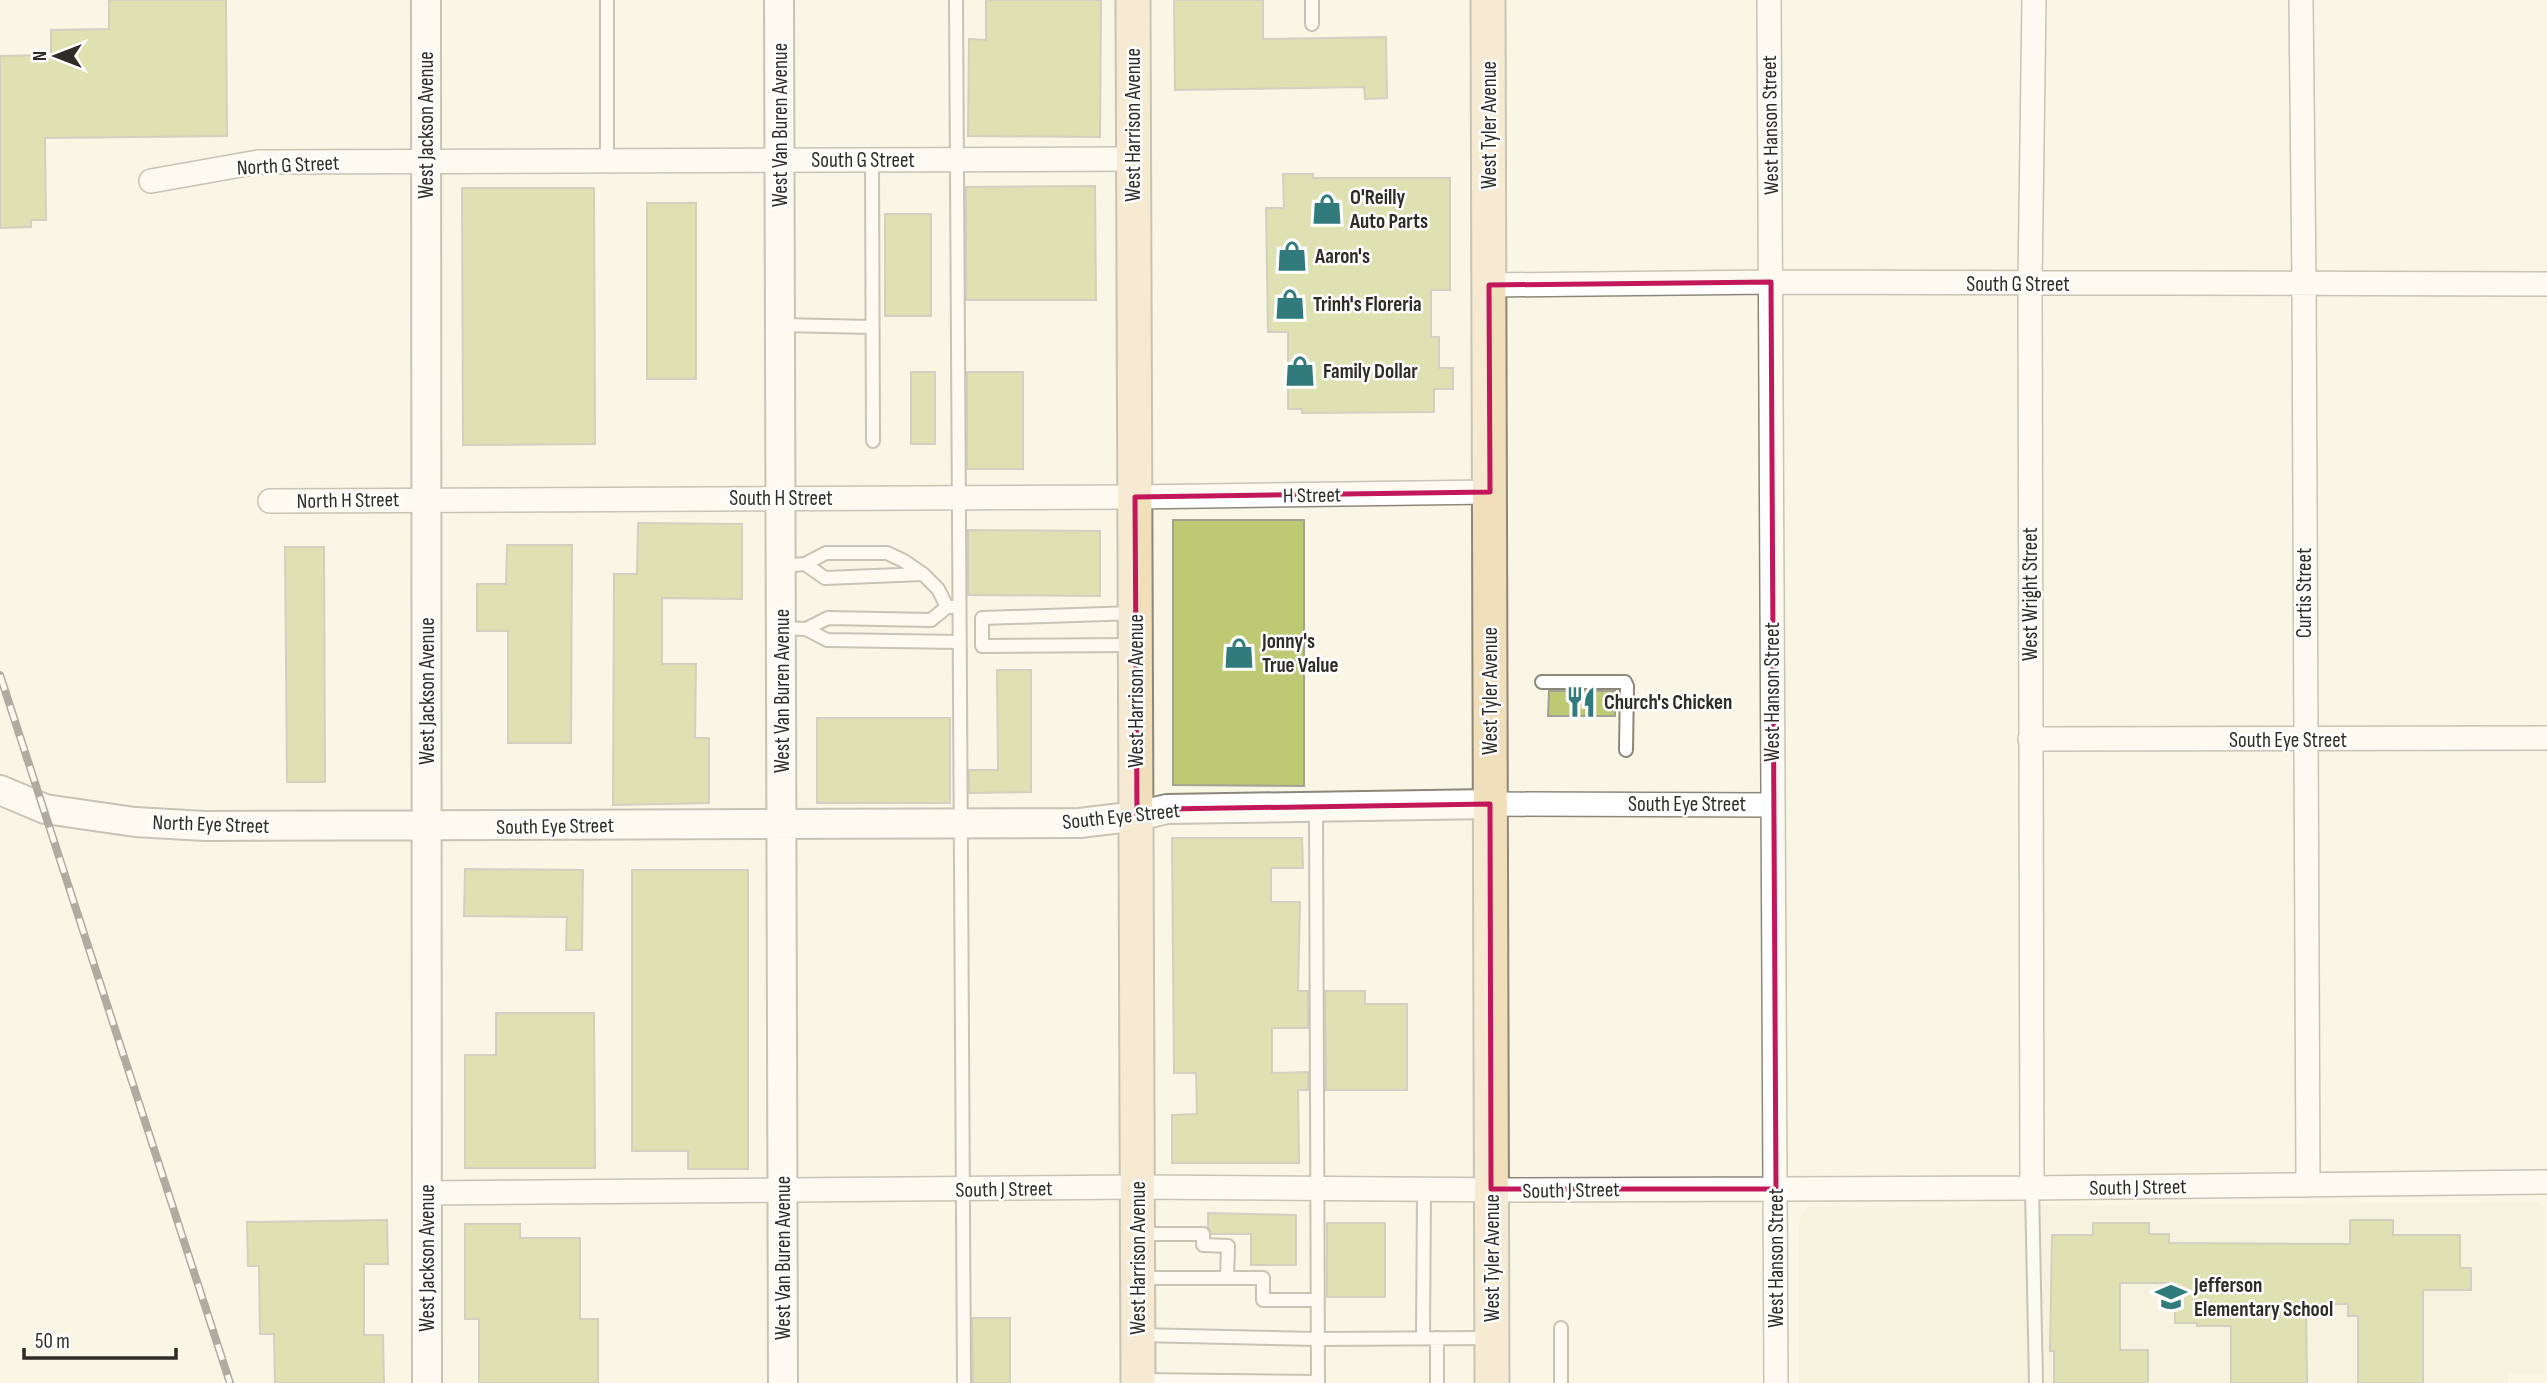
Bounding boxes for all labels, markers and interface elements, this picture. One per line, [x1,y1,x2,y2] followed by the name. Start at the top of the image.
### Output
[21,21,91,91] north arrow
[768,43,793,207] street label: West Van Buren Avenue
[1121,48,1146,202] street label: West Harrison Avenue
[29,51,52,61] text: N
[414,51,439,199] street label: West Jackson Avenue
[1757,55,1784,195] street label: West Hanson Street
[1477,61,1502,189] street label: West Tyler Avenue
[811,148,915,173] street label: South G Street
[236,150,340,181] street label: North G Street
[1349,185,1428,234] place label: O'Reilly Auto Parts
[1310,192,1344,226] shop icon: O'Reilly Auto Parts
[1275,239,1309,273] shop icon: Aaron's
[1314,244,1370,269] place label: Aaron's
[1966,272,2070,297] street label: South G Street
[1273,287,1307,321] shop icon: Trinh's Floreria
[1313,292,1422,317] place label: Trinh's Floreria
[1283,354,1317,388] shop icon: Family Dollar
[1323,359,1418,384] place label: Family Dollar
[1283,482,1341,509] street label: H Street
[729,486,833,511] street label: South H Street
[296,487,400,514] street label: North H Street
[2018,527,2043,661] street label: West Wright Street
[2292,548,2317,638] street label: Curtis Street
[770,609,795,773] street label: West Van Buren Avenue
[1124,614,1149,768] street label: West Harrison Avenue
[415,617,440,765] street label: West Jackson Avenue
[1760,622,1785,762] street label: West Hanson Street
[1478,627,1503,755] street label: West Tyler Avenue
[1261,629,1338,678] place label: Jonny's True Value
[1222,636,1256,670] shop icon: Jonny's True Value
[1564,685,1598,719] restaurant icon: Church's Chicken
[1604,690,1732,715] place label: Church's Chicken
[2229,728,2347,753] street label: South Eye Street
[1628,792,1746,817] street label: South Eye Street
[1061,798,1181,835] street label: South Eye Street
[152,810,270,839] street label: North Eye Street
[496,813,614,840] street label: South Eye Street
[2089,1174,2187,1201] street label: South J Street
[771,1176,796,1340] street label: West Van Buren Avenue
[955,1176,1053,1203] street label: South J Street
[1522,1177,1620,1204] street label: South J Street
[1126,1181,1151,1335] street label: West Harrison Avenue
[415,1184,440,1332] street label: West Jackson Avenue
[1764,1188,1789,1328] street label: West Hanson Street
[1480,1194,1505,1322] street label: West Tyler Avenue
[2193,1273,2333,1322] place label: Jefferson Elementary School
[2154,1280,2188,1314] school or university icon: Jefferson Elementary School
[24,1316,177,1360] scale bar
[35,1329,70,1354] text: 50 m

